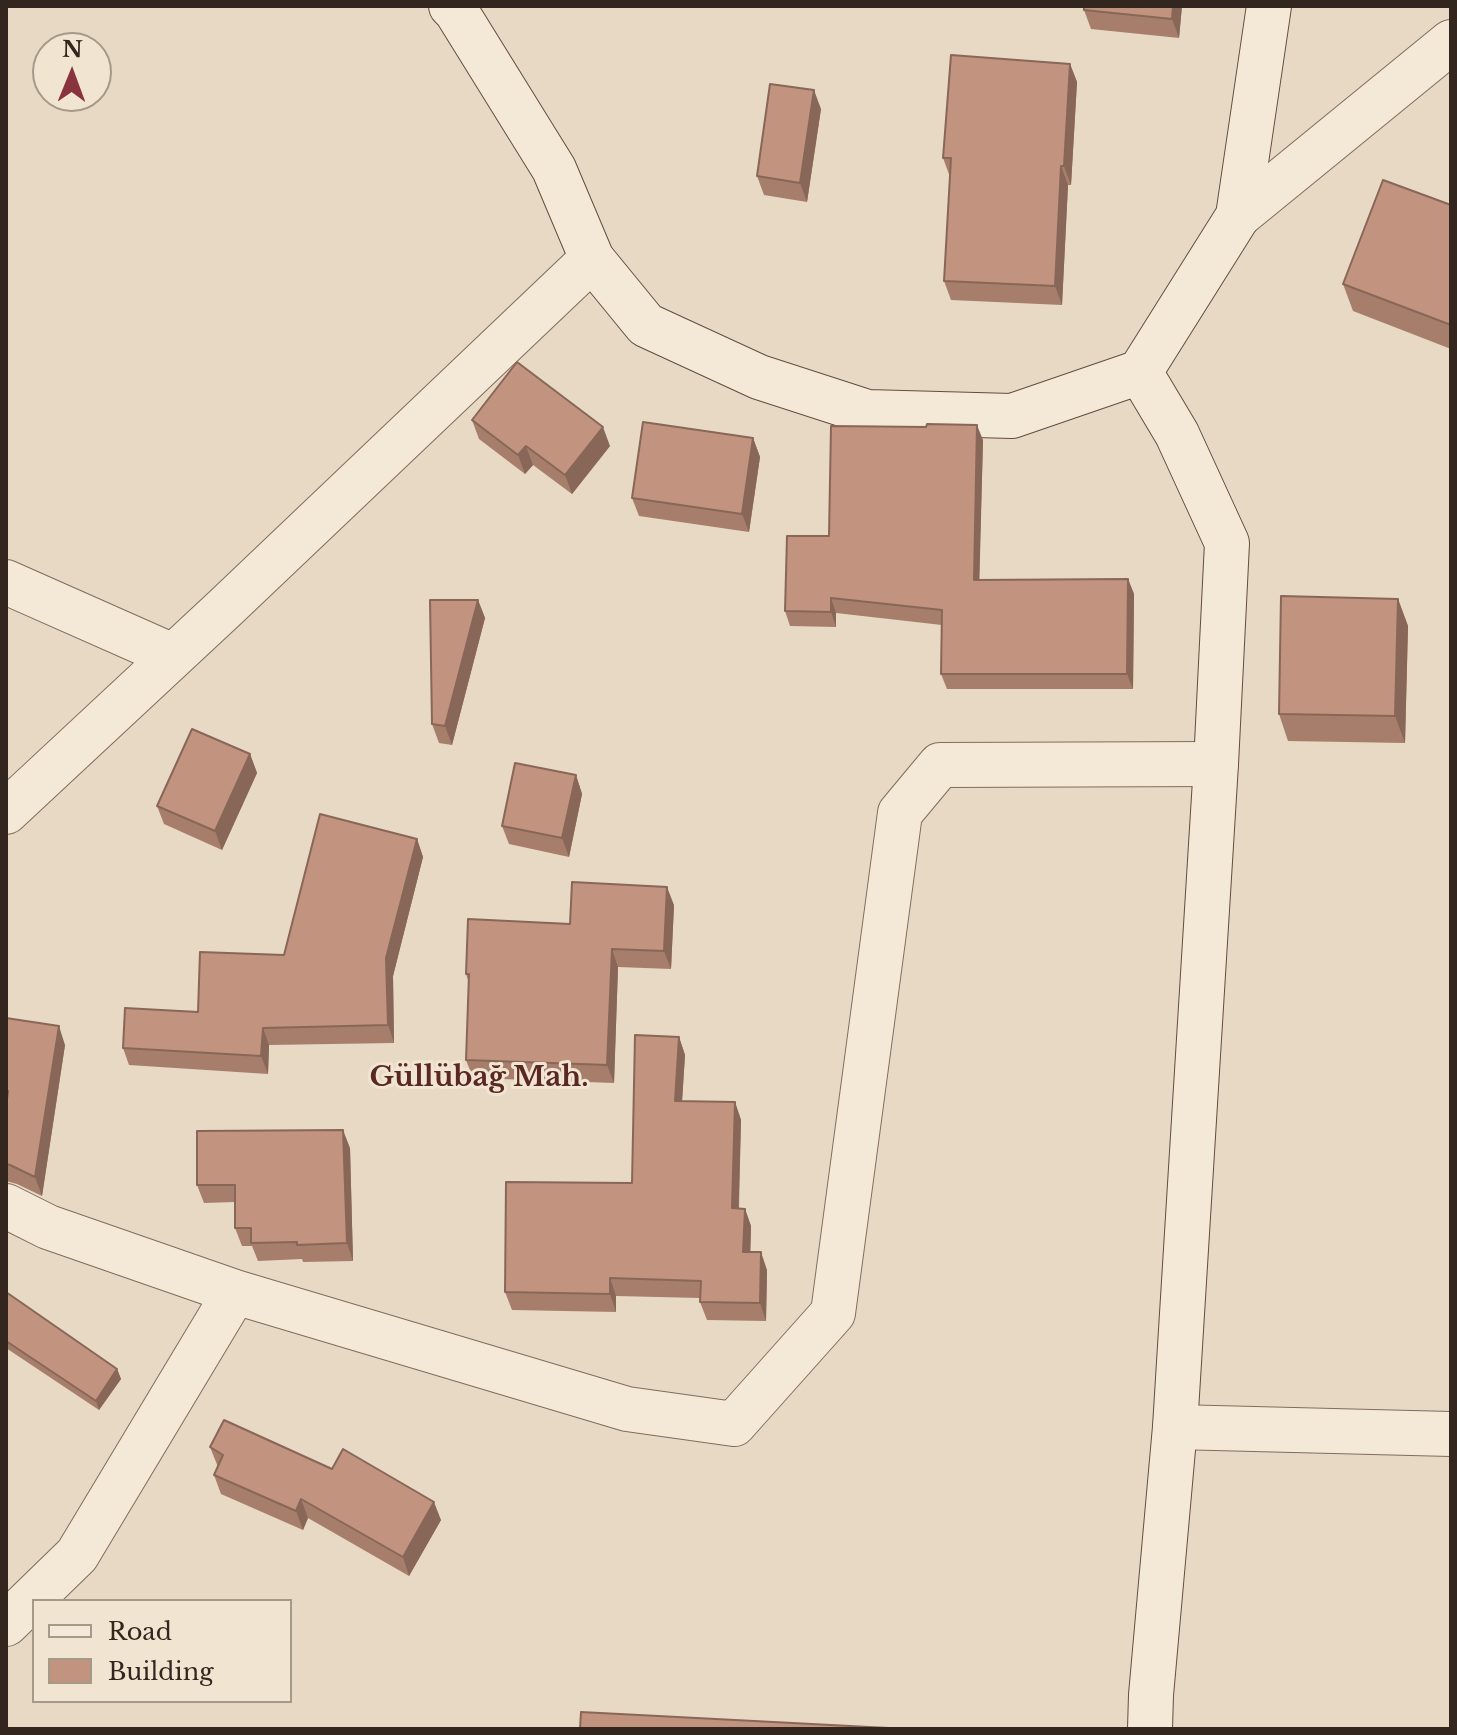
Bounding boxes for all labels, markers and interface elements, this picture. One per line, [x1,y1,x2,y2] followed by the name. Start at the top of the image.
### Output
[32,32,112,112] north arrow
[62,36,83,63] text: N
[370,1061,588,1095] district label: Güllübağ Mah.
[32,1599,292,1703] legend
[108,1617,172,1646] text: Road
[108,1657,214,1686] text: Building

